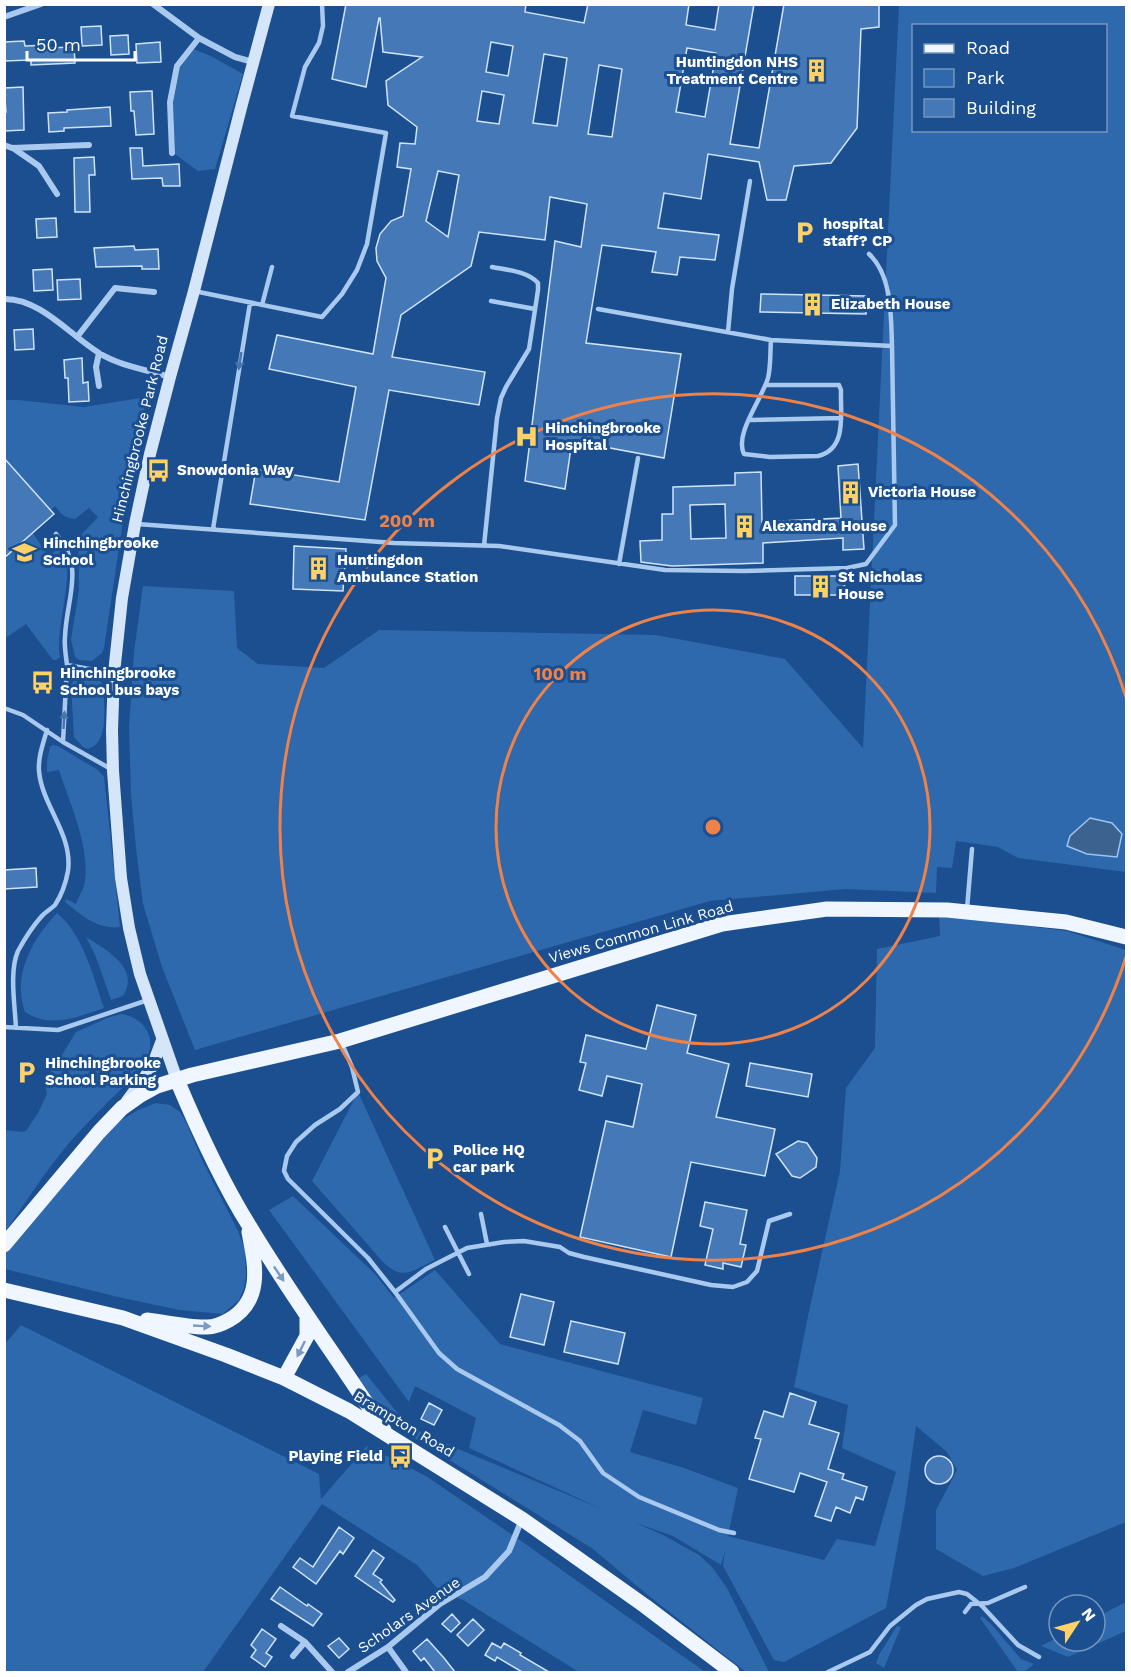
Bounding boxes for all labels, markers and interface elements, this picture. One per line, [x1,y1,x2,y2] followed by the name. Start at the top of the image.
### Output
[27,24,135,62] scale bar
[912,24,1107,132] legend
[36,34,81,55] text: 50 m
[966,37,1010,58] text: Road
[667,53,798,88] place label: Huntingdon NHS Treatment Centre
[803,58,829,84] building icon: Huntingdon NHS Treatment Centre
[966,67,1005,88] text: Park
[966,97,1036,118] text: Building
[823,215,892,250] place label: hospital staff? CP
[792,220,818,246] parking icon: hospital staff? CP
[800,291,826,317] building icon: Elizabeth House
[831,295,951,313] place label: Elizabeth House
[108,334,172,524] street label: Hinchingbrooke Park Road
[236,351,245,370] one-way arrow
[545,419,661,454] place label: Hinchingbrooke Hospital
[514,424,540,450] hospital icon: Hinchingbrooke Hospital
[146,457,172,483] bus stop icon: Snowdonia Way
[177,461,294,479] place label: Snowdonia Way
[837,479,863,505] building icon: Victoria House
[868,483,977,501] place label: Victoria House
[379,510,435,531] text: 200 m
[731,513,757,539] building icon: Alexandra House
[762,517,887,535] place label: Alexandra House
[43,534,159,569] place label: Hinchingbrooke School
[12,539,38,565] school or university icon: Hinchingbrooke School
[337,551,478,586] place label: Huntingdon Ambulance Station
[306,556,332,582] building icon: Huntingdon Ambulance Station
[838,568,923,603] place label: St Nicholas House
[807,573,833,599] building icon: St Nicholas House
[533,663,587,684] text: 100 m
[60,664,179,699] place label: Hinchingbrooke School bus bays
[29,669,55,695] bus stop icon: Hinchingbrooke School bus bays
[60,710,69,729] one-way arrow
[703,817,723,837] centre of rings
[547,897,735,967] street label: Views Common Link Road
[45,1054,161,1089] place label: Hinchingbrooke School Parking
[14,1059,40,1085] parking icon: Hinchingbrooke School Parking
[453,1141,525,1176] place label: Police HQ car park
[422,1146,448,1172] parking icon: Police HQ car park
[274,1266,285,1283] one-way arrow
[192,1321,211,1330] one-way arrow
[296,1340,306,1357] one-way arrow
[350,1387,458,1461] street label: Brampton Road
[388,1443,414,1469] bus stop icon: Playing Field
[288,1447,383,1465] place label: Playing Field
[354,1573,464,1657] street label: Scholars Avenue
[1047,1593,1107,1653] north arrow
[1078,1604,1100,1625] text: N

